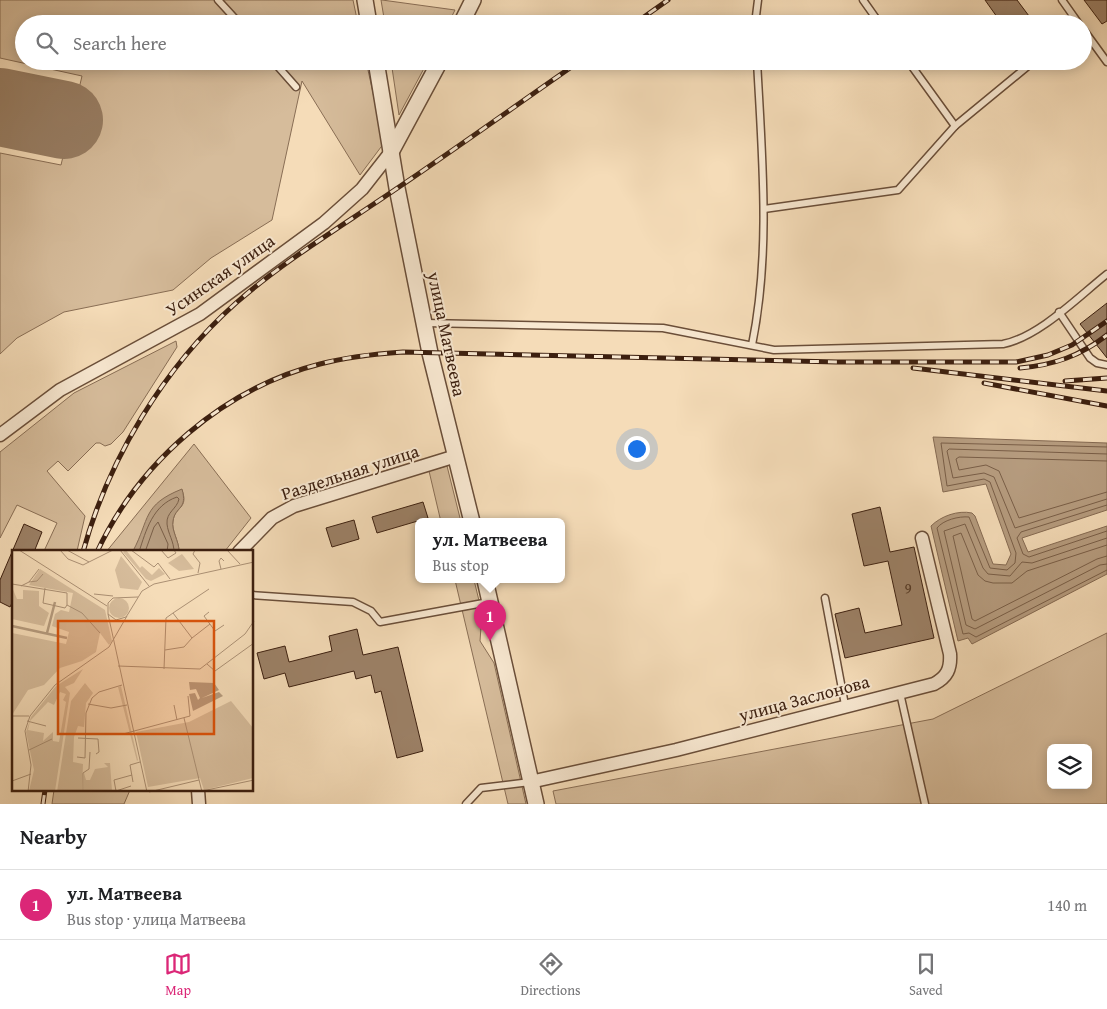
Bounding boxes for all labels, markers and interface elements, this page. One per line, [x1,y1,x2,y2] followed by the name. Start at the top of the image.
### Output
[15,15,1092,70] search box
[33,29,61,57] icon: search
[73,29,167,57] text: Search here
[160,227,280,323] street label: Усинская улица
[420,268,473,399] street label: улица Матвеева
[624,436,650,462] your location
[278,437,423,507] street label: Раздельная улица
[415,518,565,583] popup
[433,525,547,553] text: ул. Матвеева
[12,550,254,792] inset map
[433,553,489,577] text: Bus stop
[904,577,912,598] house number: 9
[474,600,506,641] pin: 1
[735,667,873,729] street label: улица Заслонова
[1047,744,1092,789] map controls
[1047,744,1092,789] button: layers
[20,821,87,852] text: Nearby
[67,879,182,907] text: ул. Матвеева
[32,893,40,917] text: 1
[1047,893,1087,917] text: 140 m
[67,907,246,931] text: Bus stop · улица Матвеева
[164,950,192,1000] tab: Map
[520,950,581,1000] tab: Directions
[909,950,943,1000] tab: Saved

